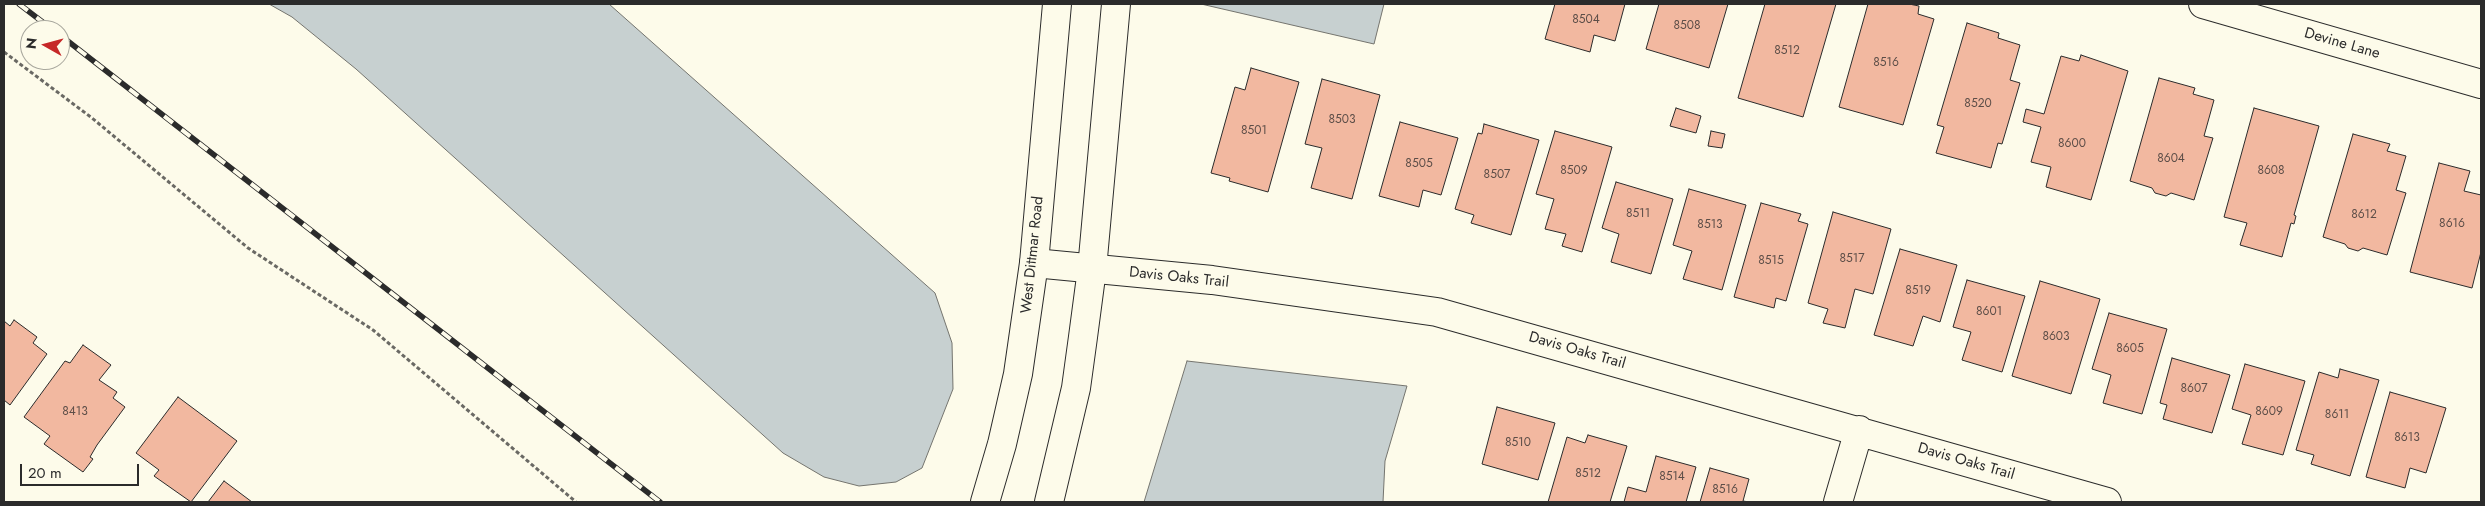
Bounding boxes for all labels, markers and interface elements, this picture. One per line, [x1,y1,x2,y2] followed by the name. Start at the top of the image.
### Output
[1572,13,1600,27] house number: 8504
[1673,19,1701,33] house number: 8508
[20,20,70,70] north arrow
[2302,25,2382,63] street label: Devine Lane
[21,37,42,50] text: N
[1774,44,1800,58] house number: 8512
[1873,56,1899,70] house number: 8516
[1964,97,1992,111] house number: 8520
[1328,113,1356,127] house number: 8503
[1241,124,1267,138] house number: 8501
[2058,137,2086,151] house number: 8600
[2157,152,2185,166] house number: 8604
[1405,157,1433,171] house number: 8505
[1560,164,1588,178] house number: 8509
[2257,164,2285,178] house number: 8608
[1484,168,1510,182] house number: 8507
[1018,196,1048,314] street label: West Dittmar Road
[1626,207,1650,221] house number: 8511
[2351,208,2377,222] house number: 8612
[2439,217,2465,231] house number: 8616
[1697,218,1723,232] house number: 8513
[1839,252,1865,266] house number: 8517
[1758,254,1784,268] house number: 8515
[1128,264,1230,292] street label: Davis Oaks Trail
[1905,284,1931,298] house number: 8519
[1976,305,2002,319] house number: 8601
[1526,329,1628,373] street label: Davis Oaks Trail
[2042,330,2070,344] house number: 8603
[2116,342,2144,356] house number: 8605
[2181,382,2207,396] house number: 8607
[62,405,88,419] house number: 8413
[2255,405,2283,419] house number: 8609
[2325,408,2349,422] house number: 8611
[2394,431,2420,445] house number: 8613
[1505,436,1531,450] house number: 8510
[1915,440,2017,484] street label: Davis Oaks Trail
[22,454,141,486] scale bar
[28,462,62,484] text: 20 m
[1575,467,1601,481] house number: 8512
[1659,470,1685,484] house number: 8514
[1712,483,1738,497] house number: 8516

